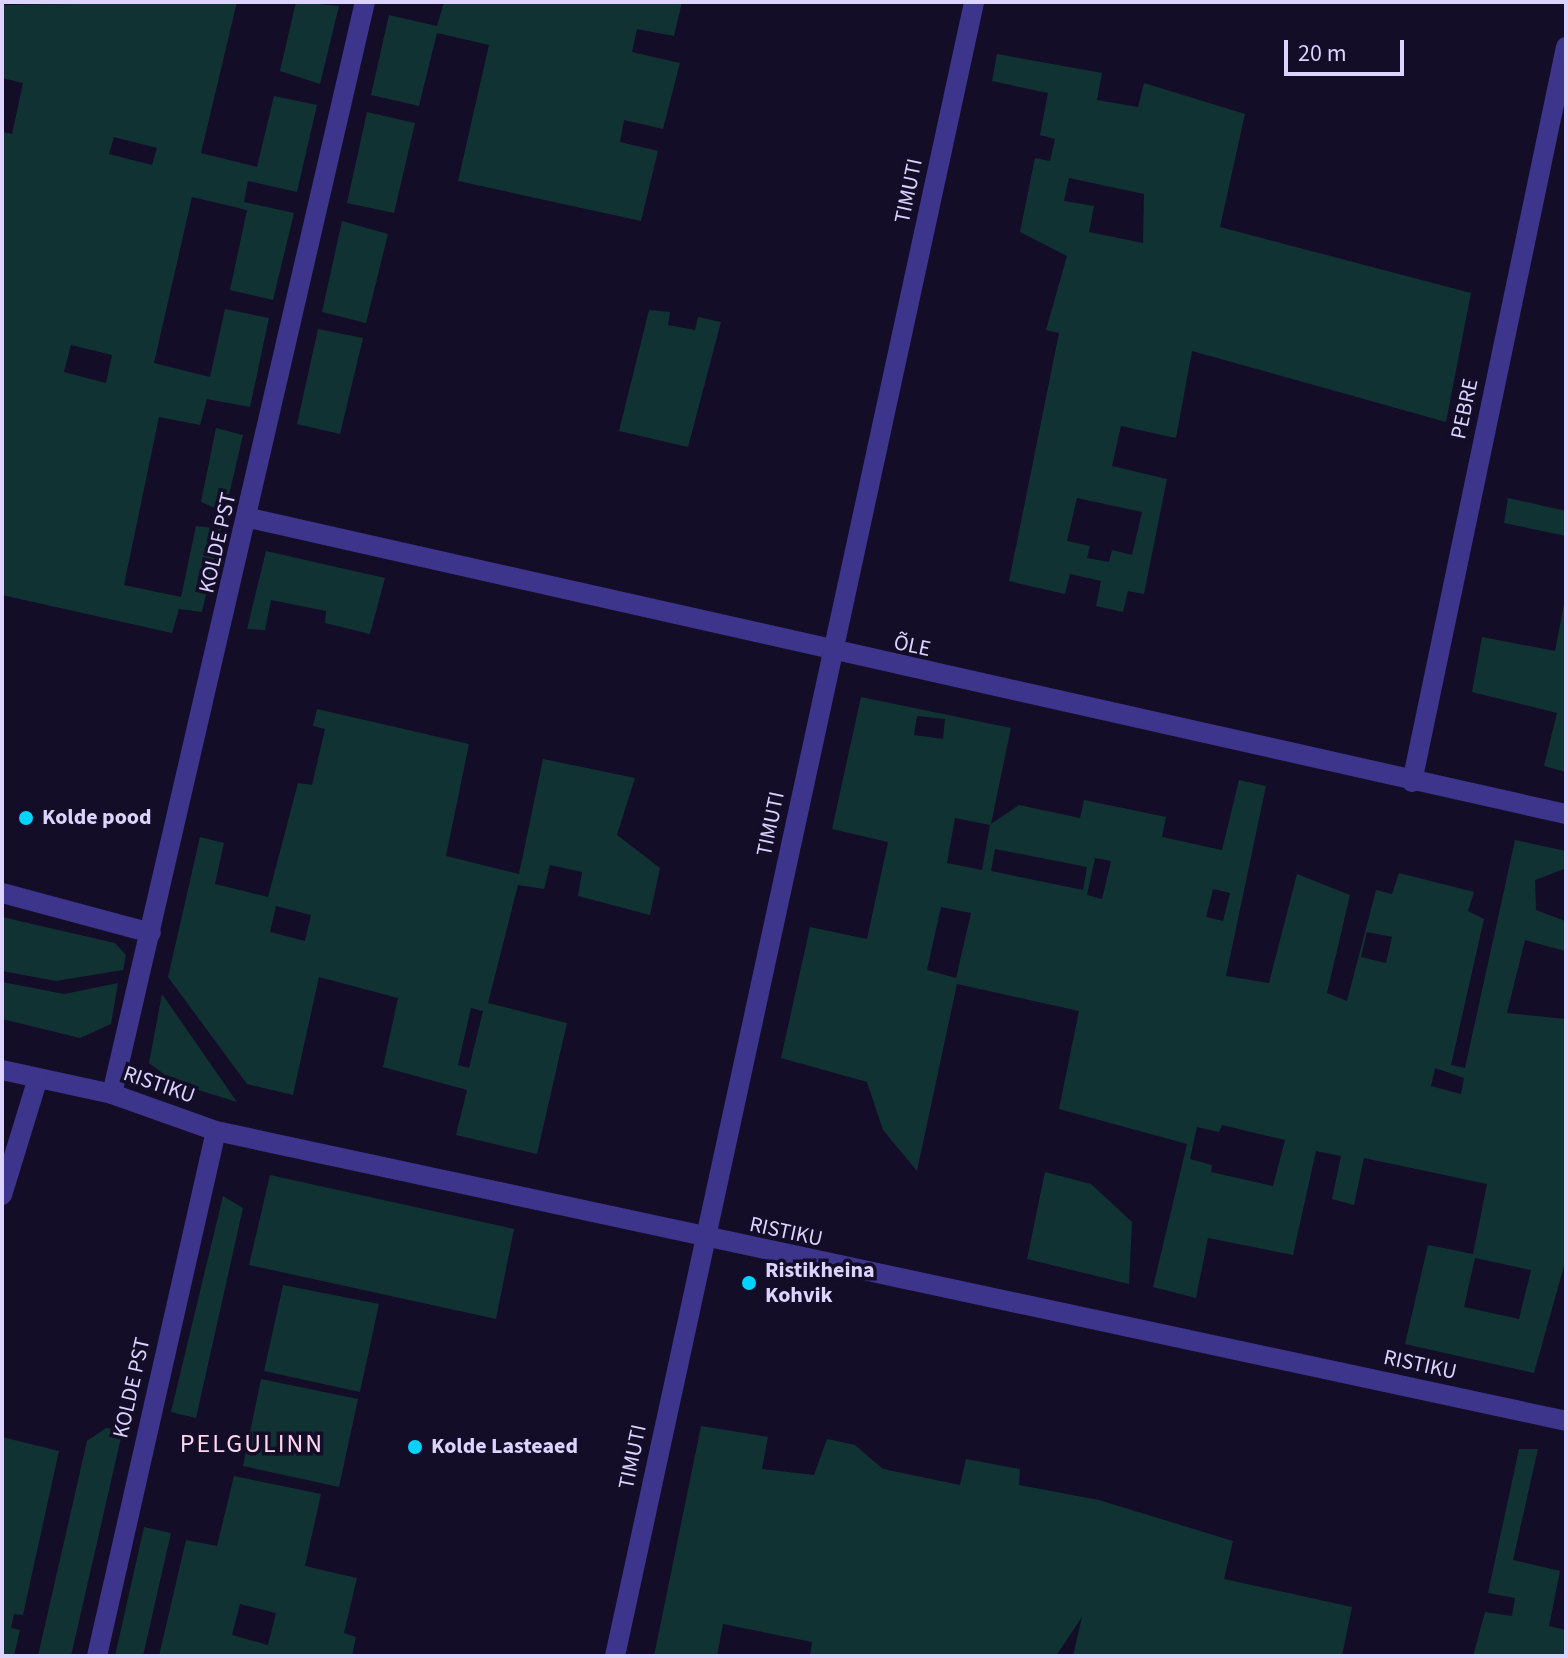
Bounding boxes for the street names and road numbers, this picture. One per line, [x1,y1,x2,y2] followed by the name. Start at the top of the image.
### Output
[889,156,929,226] street label: TIMUTI
[1446,376,1484,442] street label: PEBRE
[194,490,242,596] street label: KOLDE PST
[891,629,933,663] street label: ÕLE
[751,789,791,859] street label: TIMUTI
[120,1061,198,1109] street label: RISTIKU
[747,1211,825,1253] street label: RISTIKU
[108,1335,156,1441] street label: KOLDE PST
[1381,1344,1459,1386] street label: RISTIKU
[613,1422,653,1492] street label: TIMUTI

